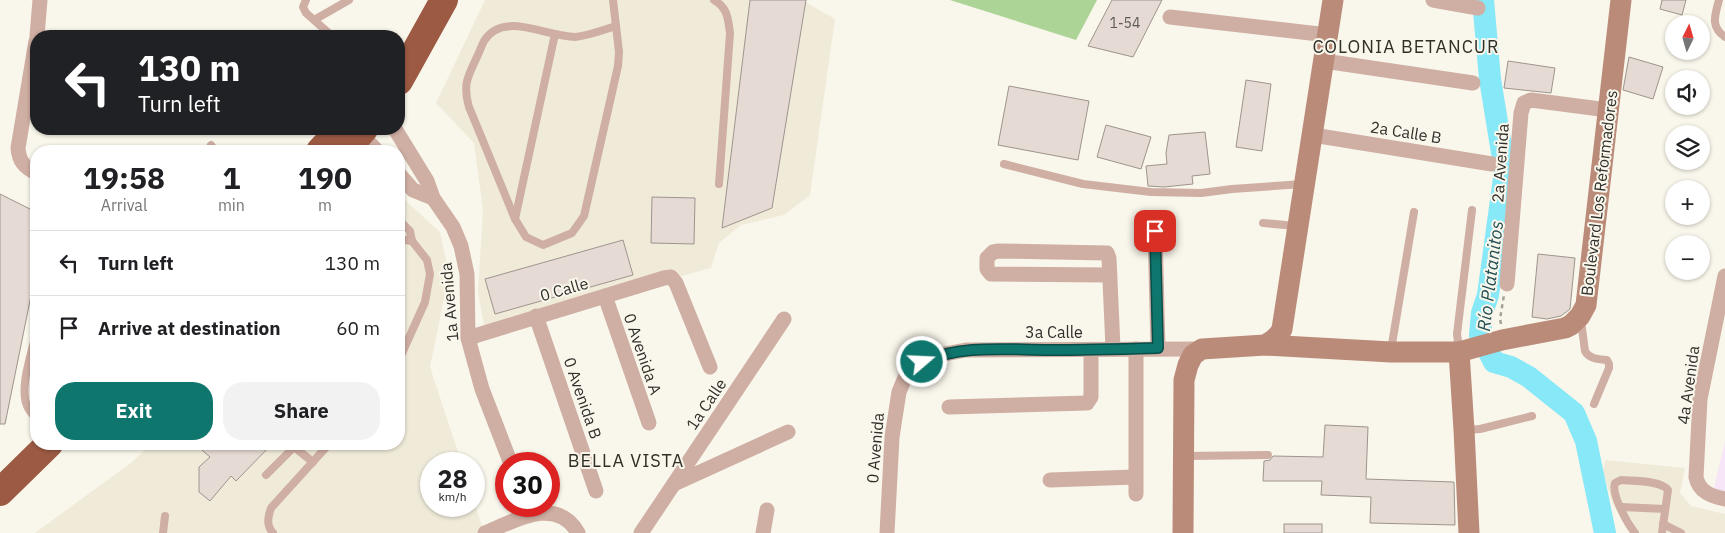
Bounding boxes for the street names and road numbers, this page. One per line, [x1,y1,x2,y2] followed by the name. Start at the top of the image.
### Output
[1576,89,1622,297] street label: Boulevard Los Reformadores
[1369,116,1443,148] street label: 2a Calle B
[1487,122,1513,203] street label: 2a Avenida
[436,261,462,342] street label: 1a Avenida
[538,273,591,305] street label: 0 Calle
[620,311,666,397] street label: 0 Avenida A
[1025,322,1083,342] street label: 3a Calle
[1673,344,1703,426] street label: 4a Avenida
[560,355,606,441] street label: 0 Avenida B
[682,374,731,434] street label: 1a Calle
[862,411,888,484] street label: 0 Avenida

